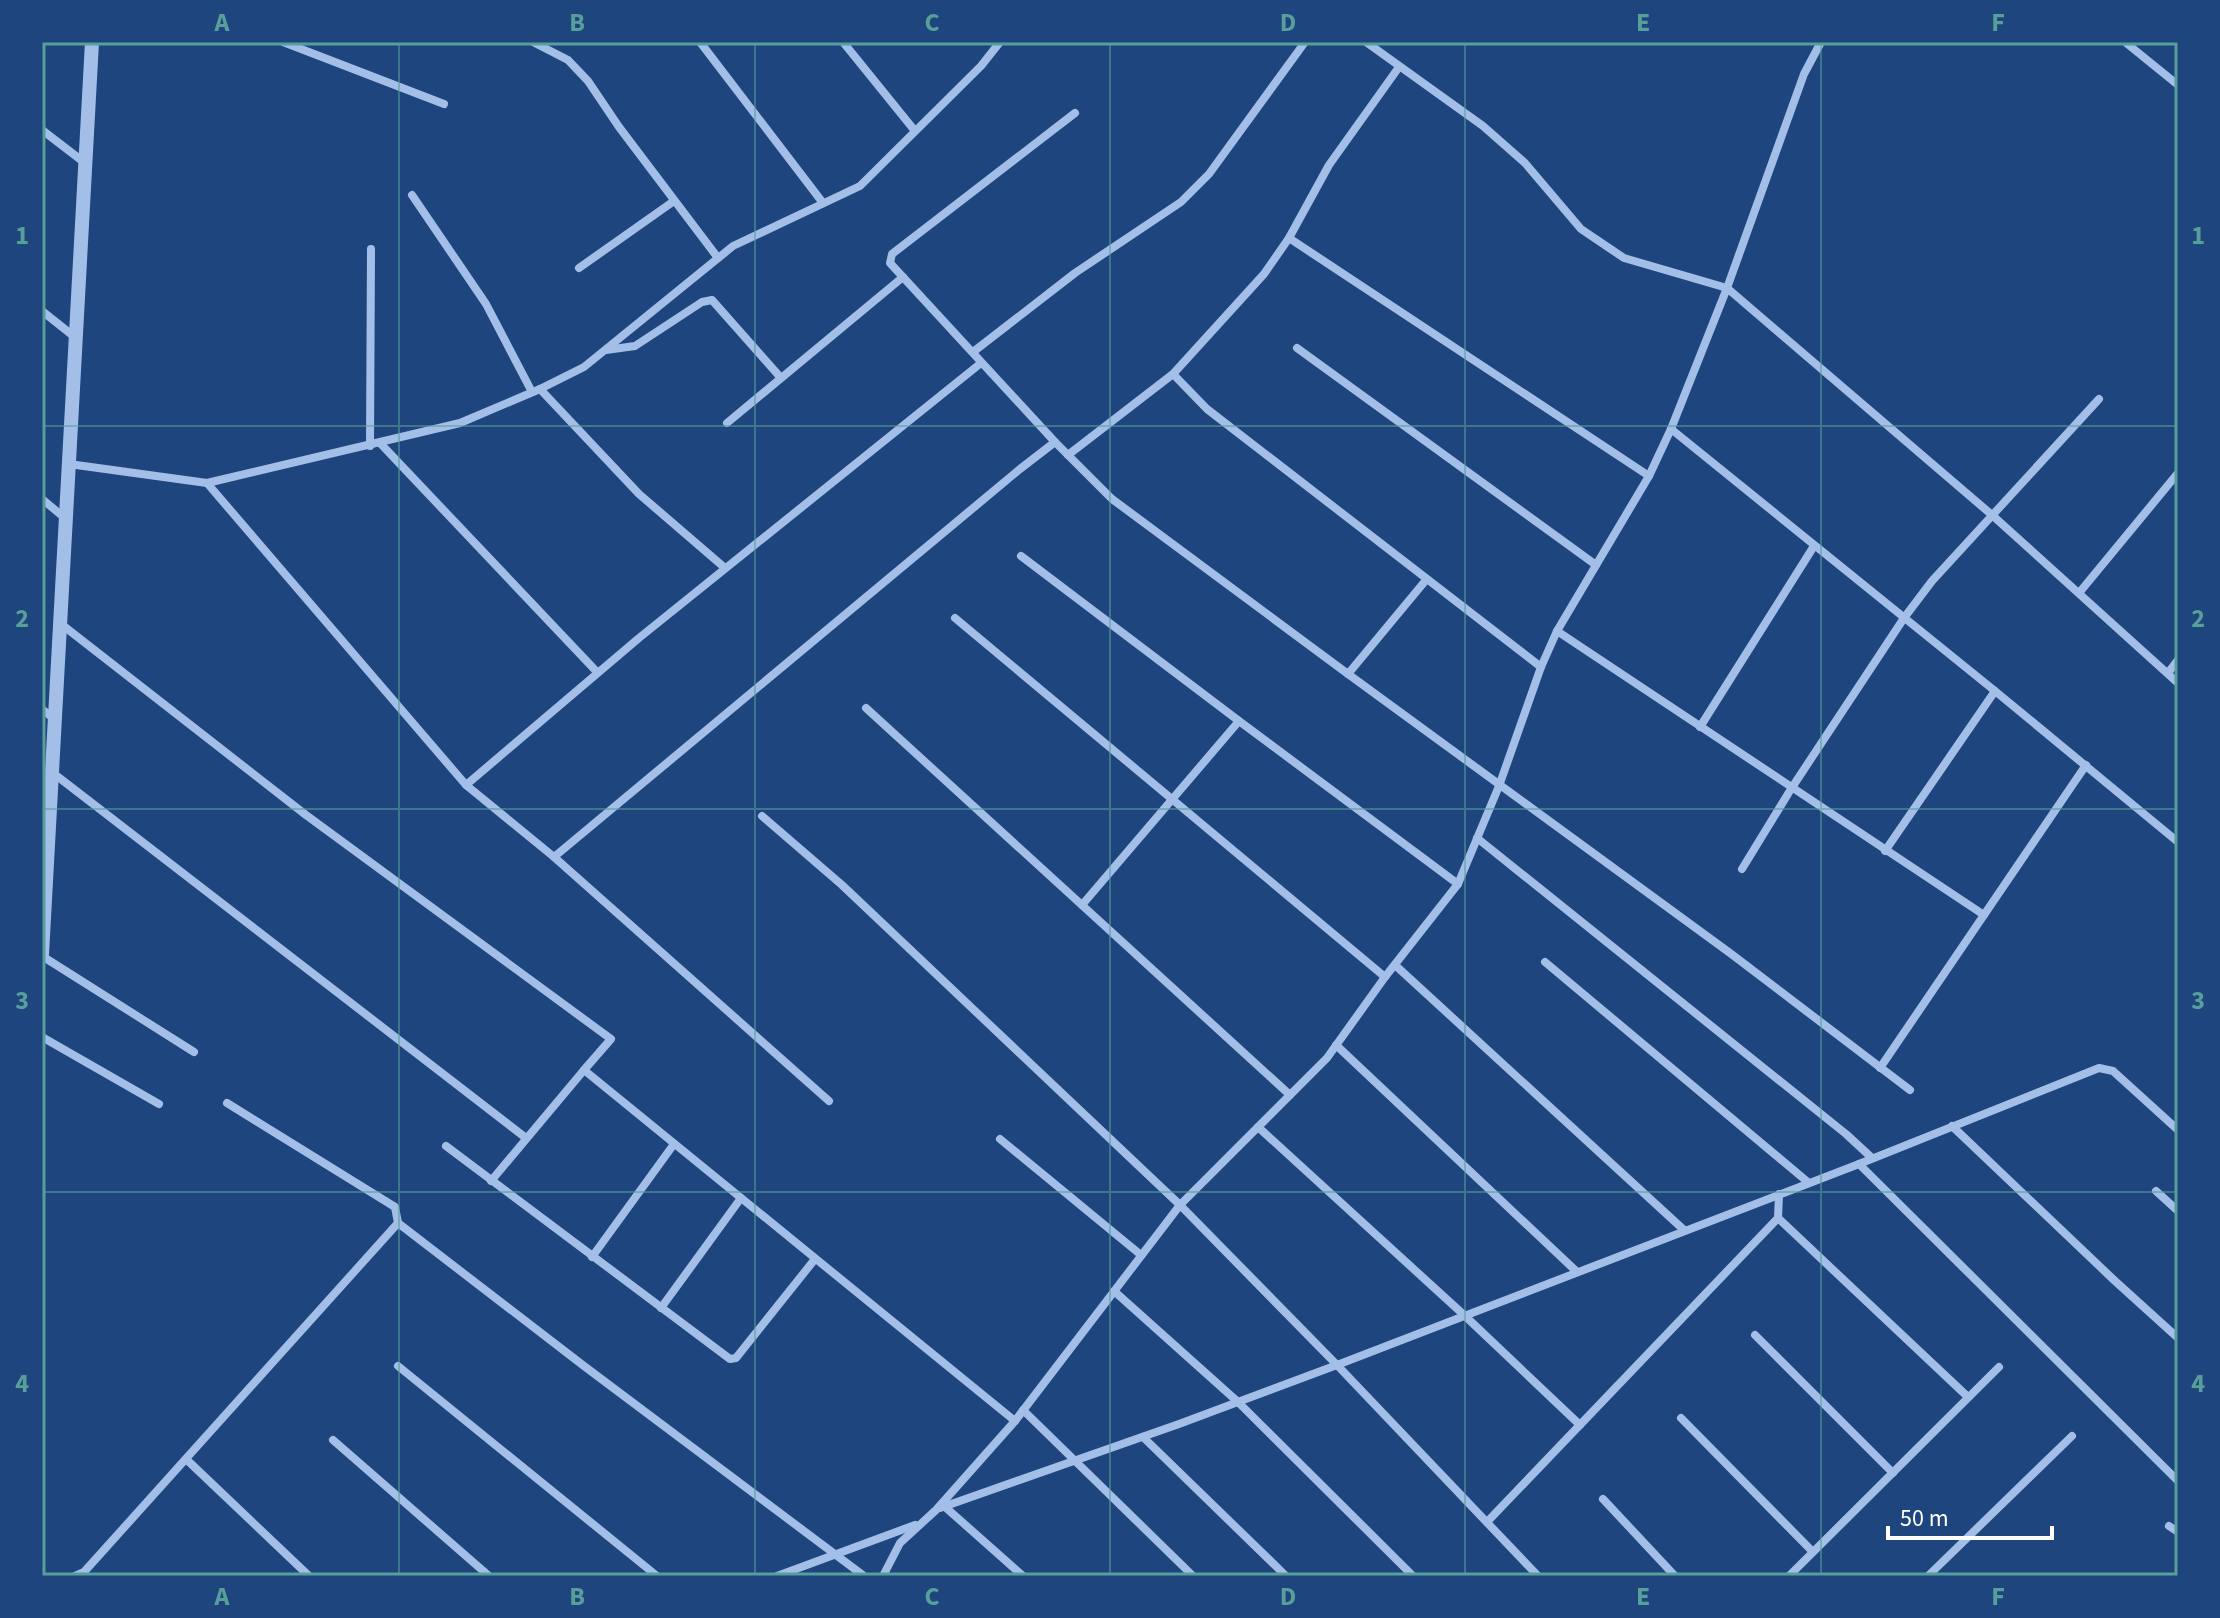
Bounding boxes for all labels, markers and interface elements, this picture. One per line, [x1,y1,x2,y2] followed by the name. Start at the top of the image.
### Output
[214,4,231,41] text: A
[569,4,585,41] text: B
[924,4,940,41] text: C
[1280,4,1296,41] text: D
[1636,4,1650,41] text: E
[1991,4,2005,41] text: F
[15,217,29,254] text: 1
[2191,217,2205,254] text: 1
[15,600,29,637] text: 2
[2191,600,2205,637] text: 2
[15,982,29,1019] text: 3
[2191,982,2205,1019] text: 3
[15,1365,29,1402] text: 4
[2191,1365,2205,1402] text: 4
[1888,1490,2052,1540] scale bar
[1900,1501,1949,1536] text: 50 m
[214,1578,231,1615] text: A
[569,1578,585,1615] text: B
[924,1578,940,1615] text: C
[1280,1578,1296,1615] text: D
[1636,1578,1650,1615] text: E
[1991,1578,2005,1615] text: F

